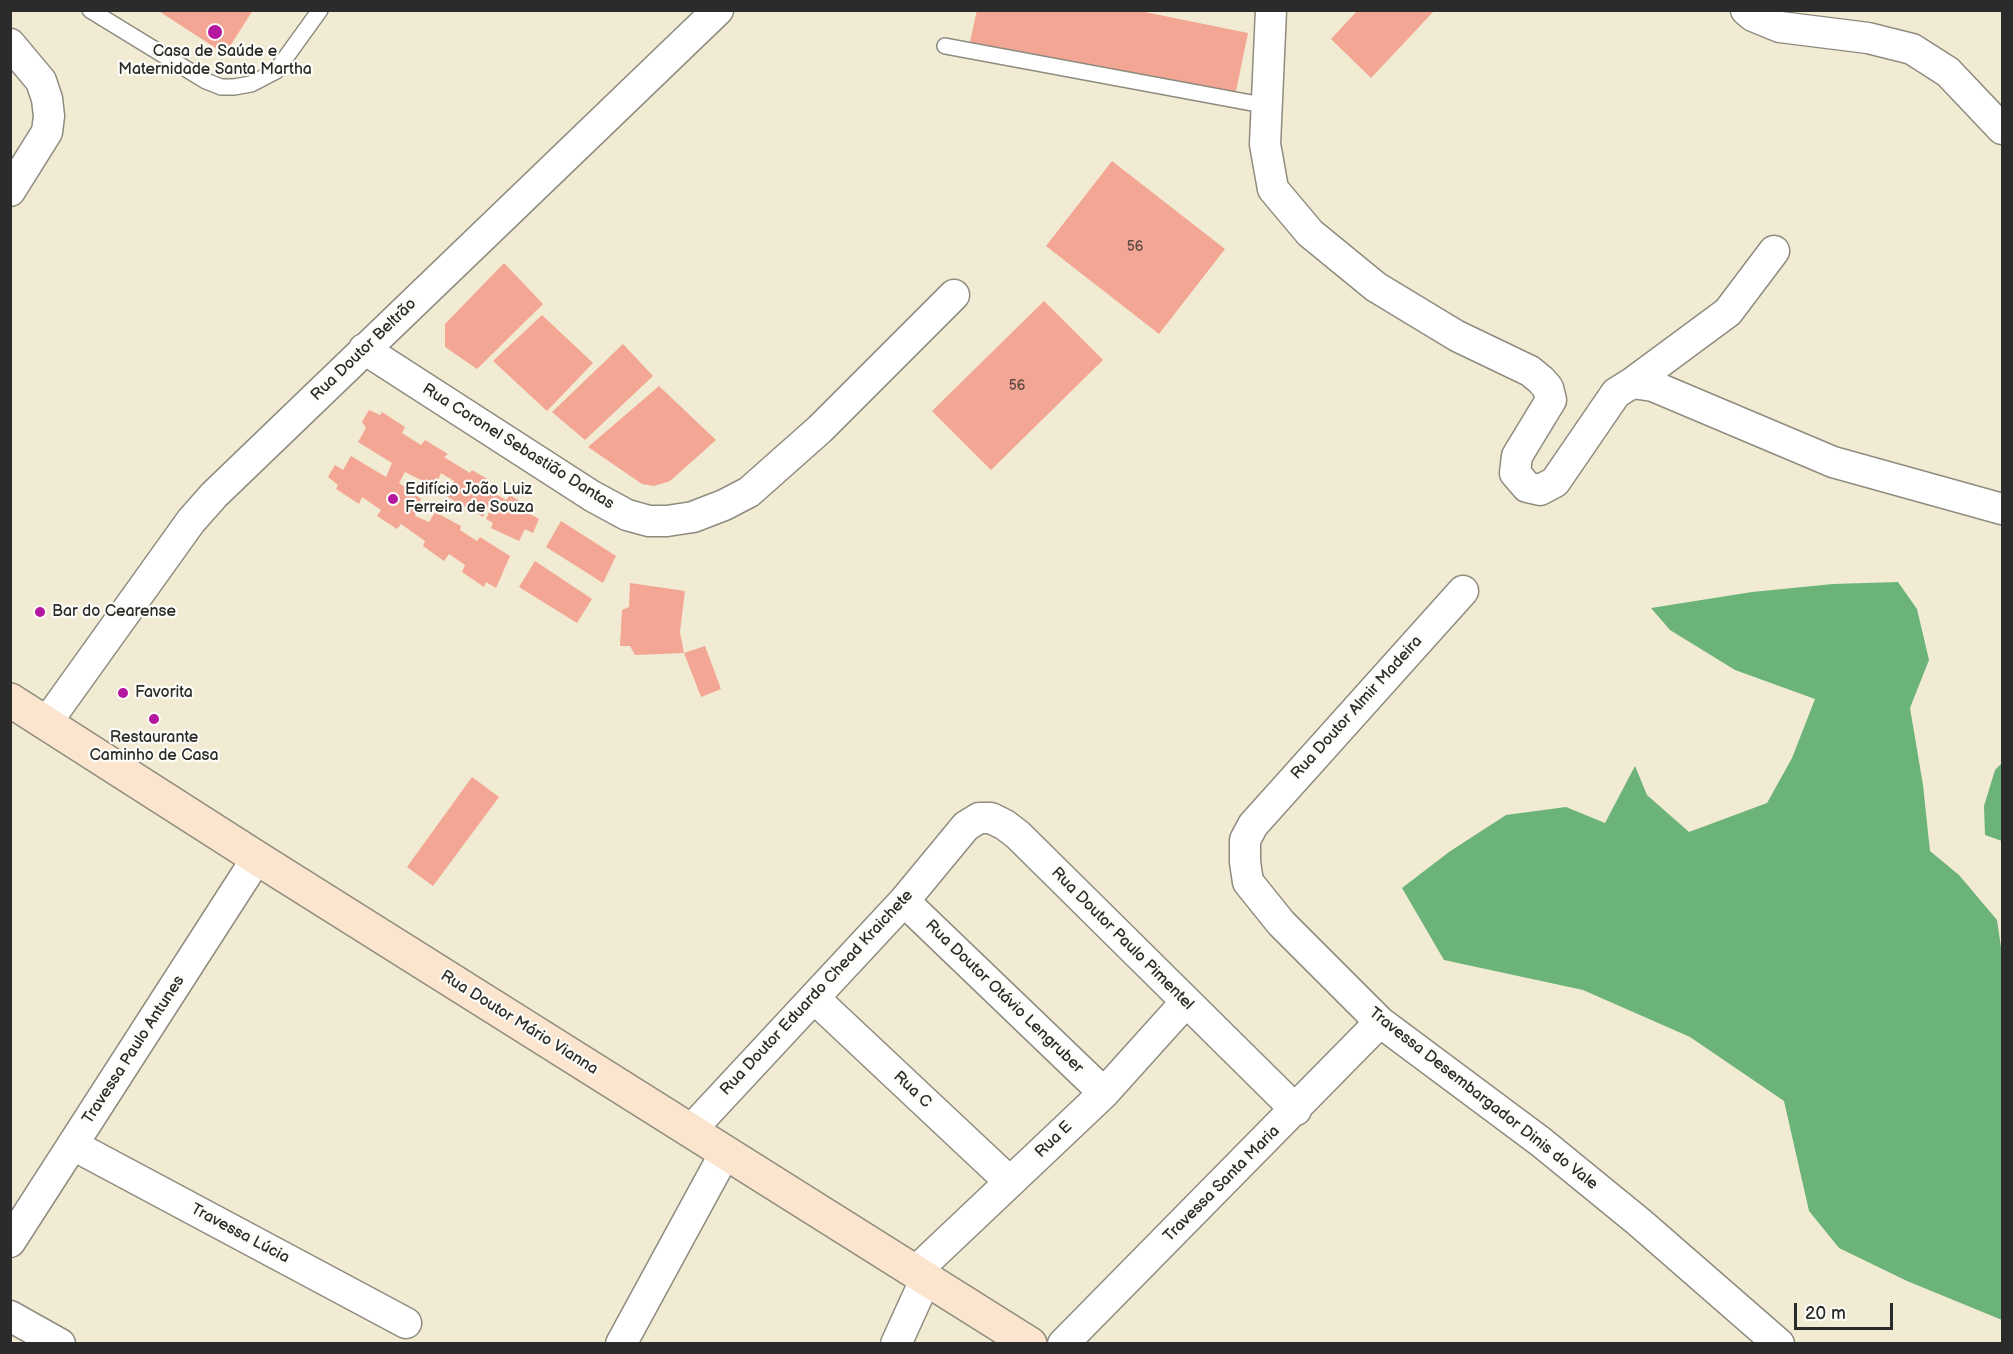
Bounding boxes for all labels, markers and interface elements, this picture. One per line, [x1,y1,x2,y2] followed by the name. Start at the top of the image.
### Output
[206,23,224,41] marker: Casa de Saúde e Maternidade Santa Martha
[118,42,312,80] place label: Casa de Saúde e Maternidade Santa Martha
[1127,239,1143,255] house number: 56
[307,295,421,405] street label: Rua Doutor Beltrão
[1009,378,1025,394] house number: 56
[419,380,617,514] street label: Rua Coronel Sebastião Dantas
[405,480,534,518] place label: Edifício João Luiz Ferreira de Souza
[386,492,400,506] marker: Edifício João Luiz Ferreira de Souza
[52,602,176,622] place label: Bar do Cearense
[33,605,47,619] marker: Bar do Cearense
[1287,632,1427,784] street label: Rua Doutor Almir Madeira
[135,683,193,703] place label: Favorita
[116,686,130,700] marker: Favorita
[147,712,161,726] marker: Restaurante Caminho de Casa
[89,728,219,766] place label: Restaurante Caminho de Casa
[1047,864,1197,1014] street label: Rua Doutor Paulo Pimentel
[717,886,917,1100] street label: Rua Doutor Eduardo Chead Kraichete
[921,916,1087,1078] street label: Rua Doutor Otávio Lengruber
[437,967,601,1079] street label: Rua Doutor Mário Vianna
[79,972,189,1128] street label: Travessa Paulo Antunes
[1365,1004,1601,1194] street label: Travessa Desembargador Dinis do Vale
[889,1068,935,1112] street label: Rua C
[1031,1118,1077,1162] street label: Rua E
[1160,1122,1284,1246] street label: Travessa Santa Maria
[187,1200,293,1268] street label: Travessa Lúcia
[1797,1291,1896,1329] scale bar
[1805,1303,1846,1324] text: 20 m

